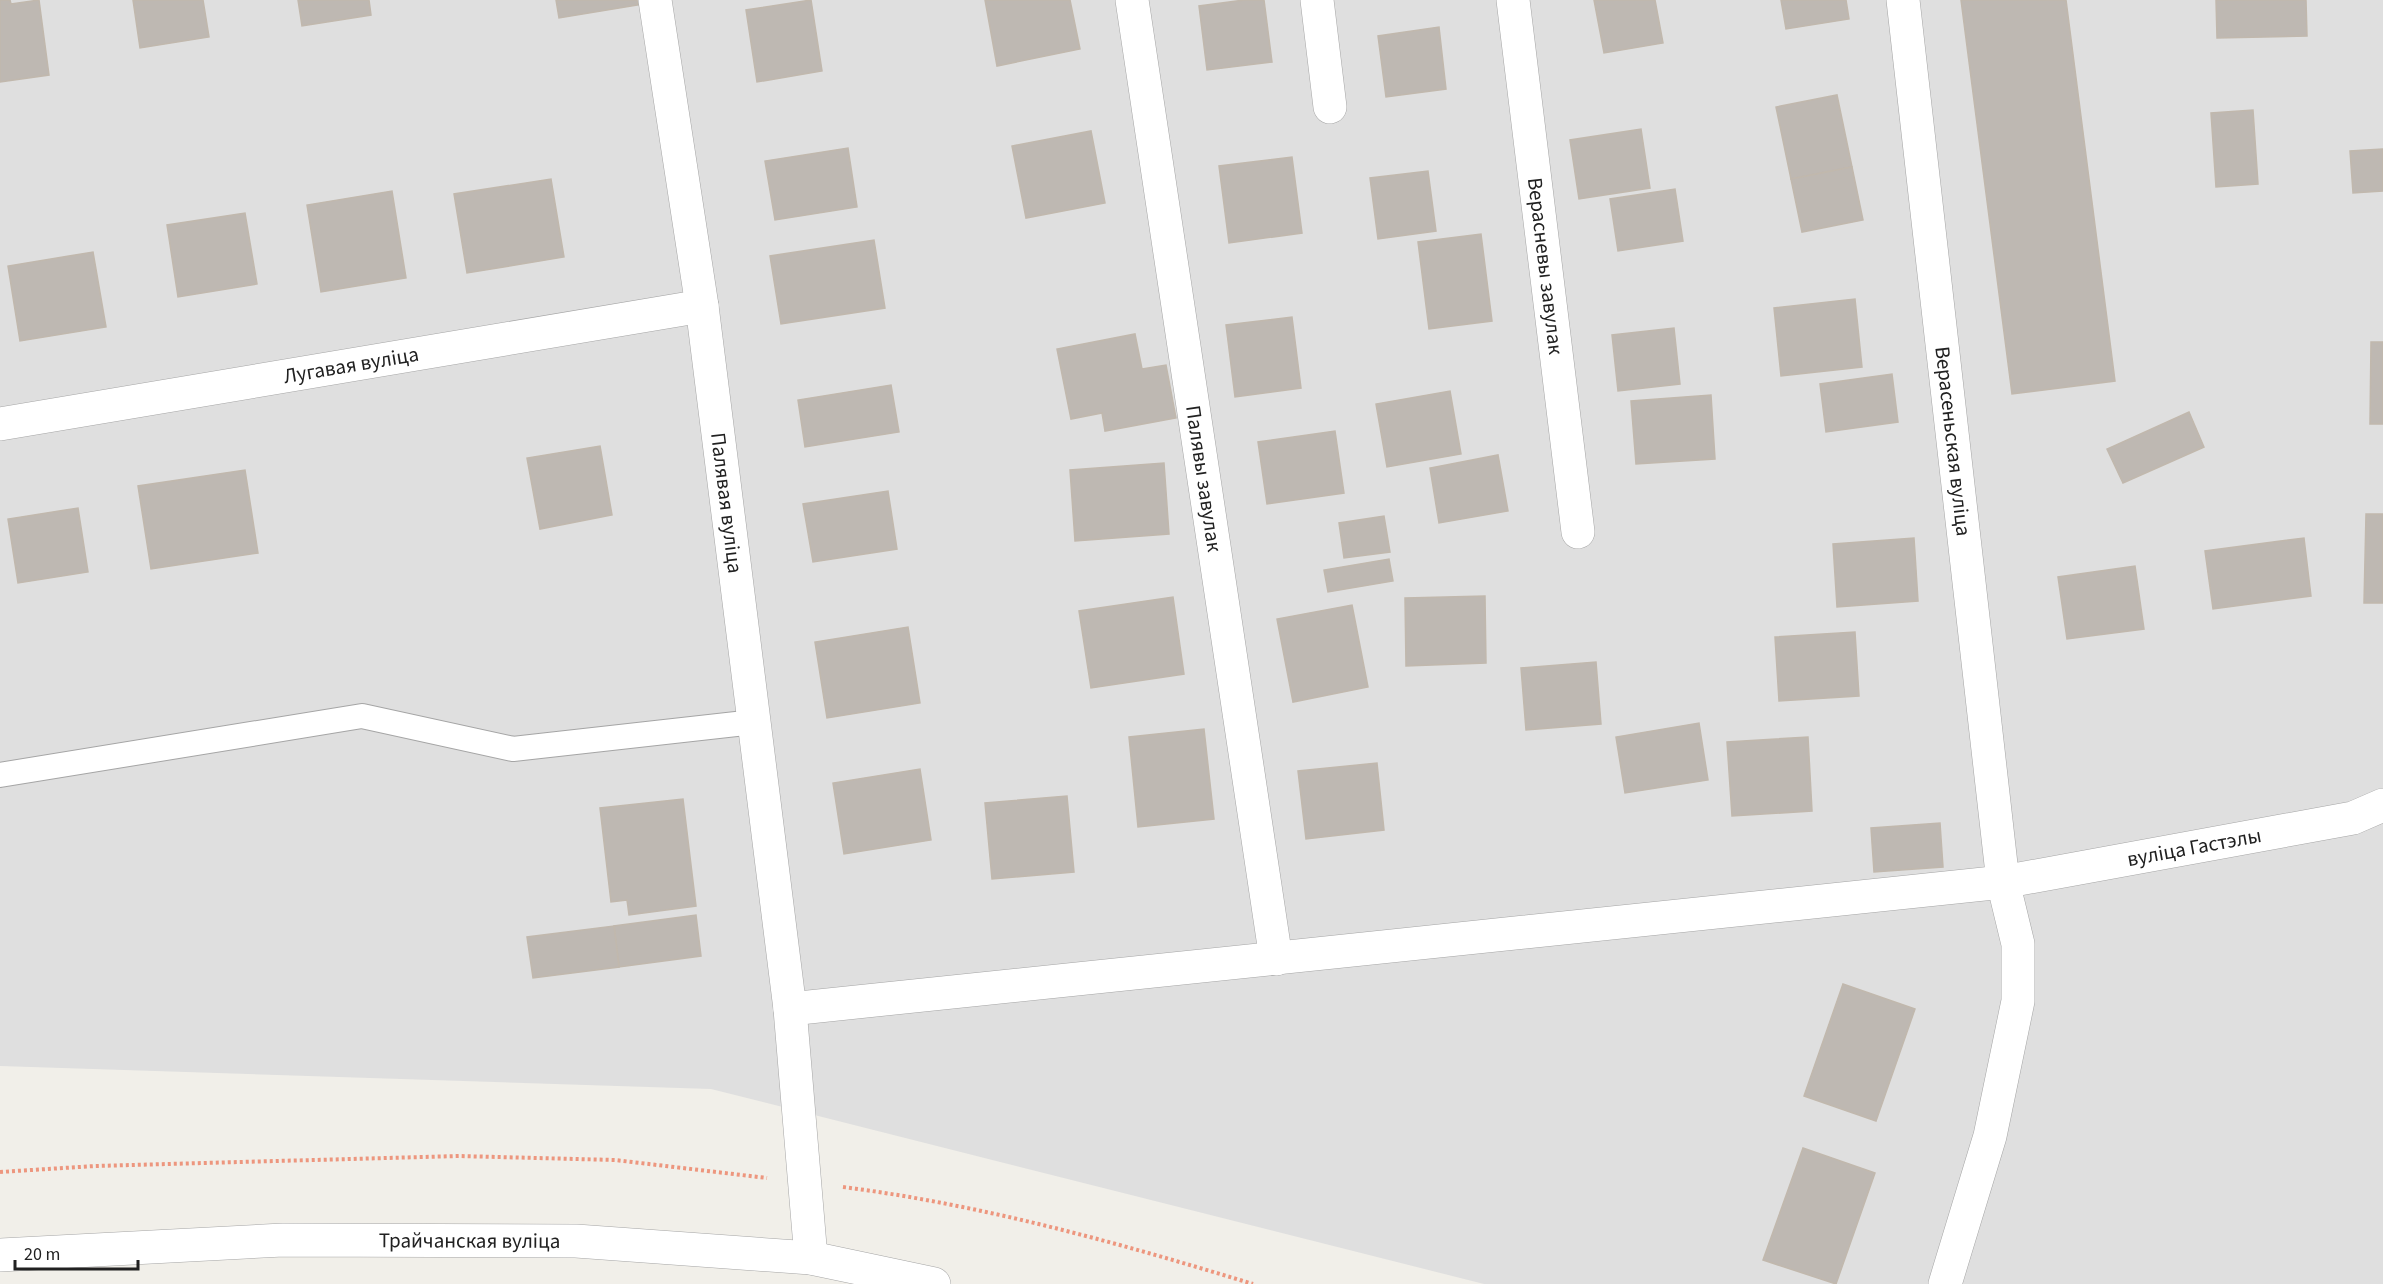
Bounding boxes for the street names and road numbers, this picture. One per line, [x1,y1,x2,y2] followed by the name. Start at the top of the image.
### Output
[1520,176,1571,357] street label: Верасневы завулак
[281,339,421,391] street label: Лугавая вуліца
[1927,345,1979,538] street label: Верасеньская вуліца
[1178,403,1230,554] street label: Палявы завулак
[703,431,750,575] street label: Палявая вуліца
[2125,820,2264,874] street label: вуліца Гастэлы
[379,1225,560,1256] street label: Трайчанская вуліца

